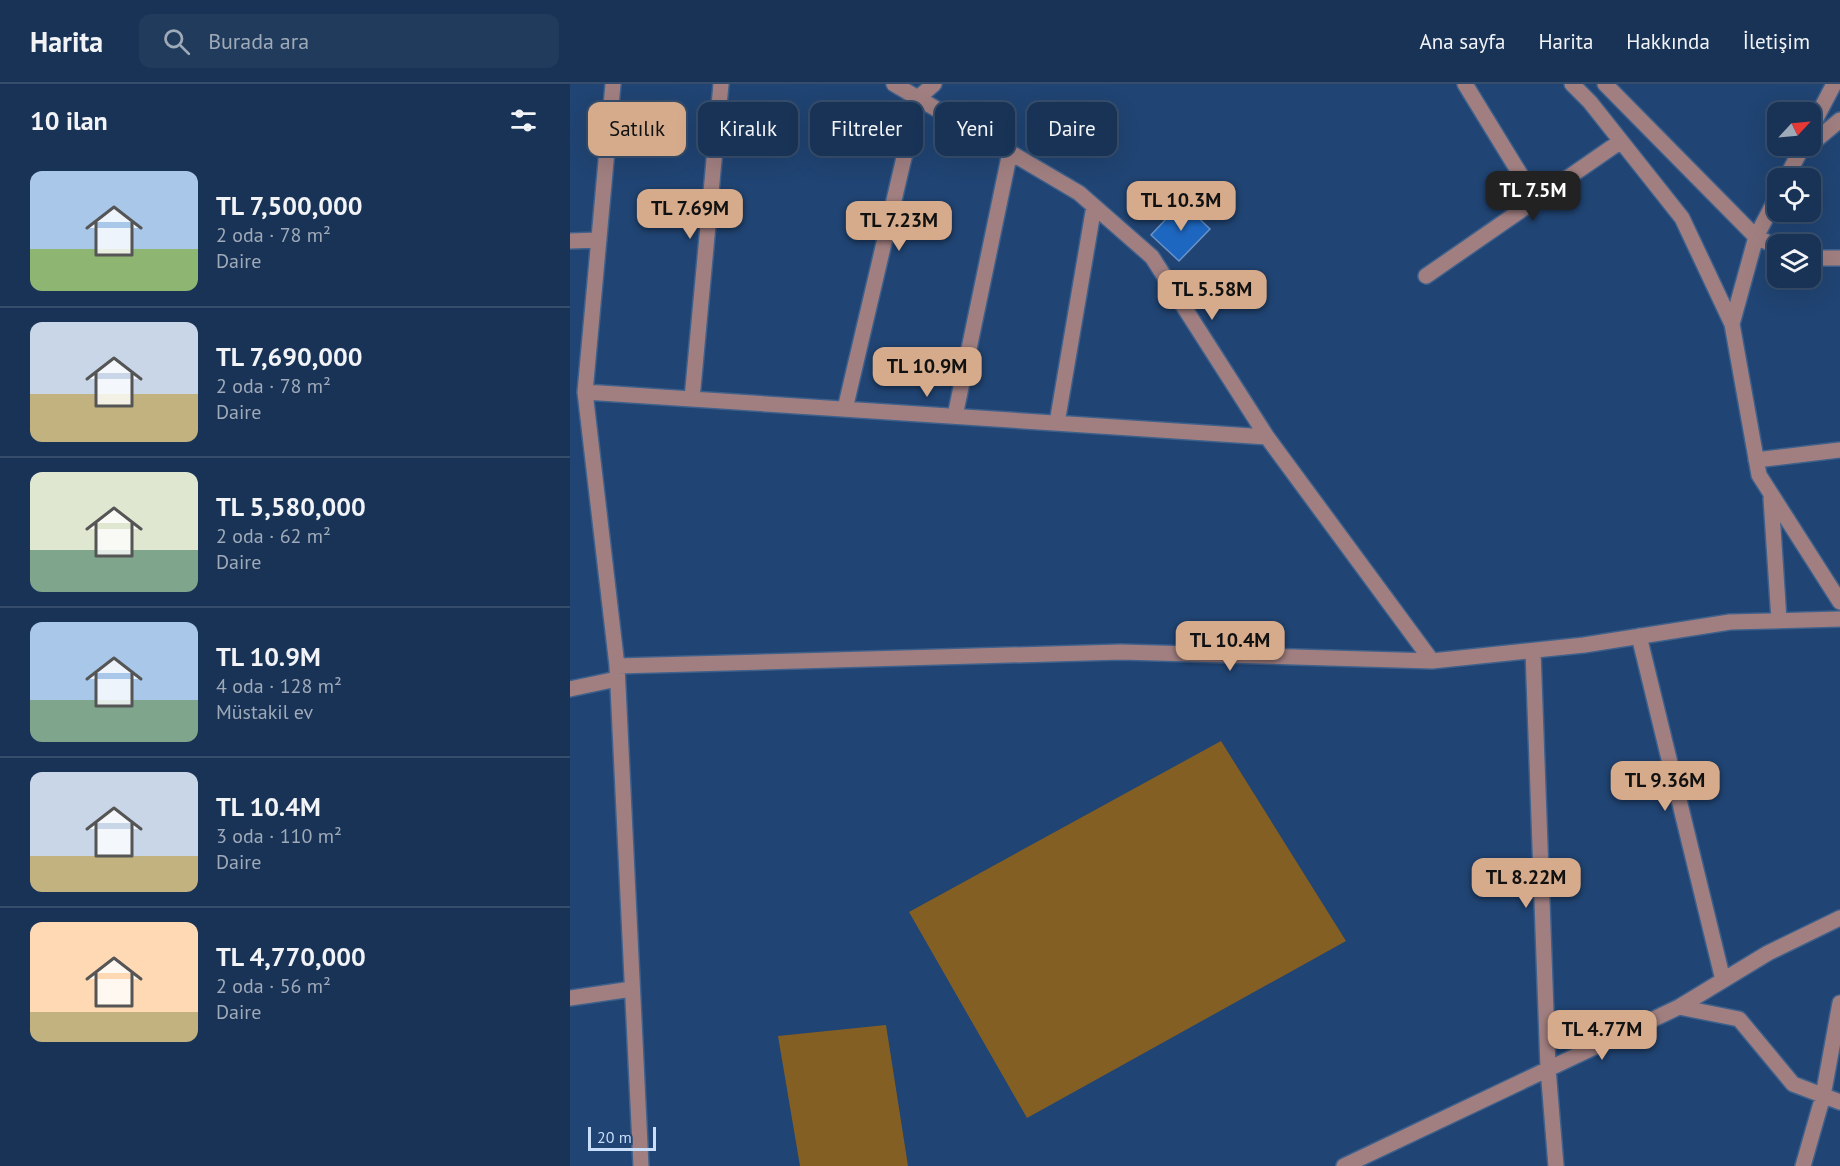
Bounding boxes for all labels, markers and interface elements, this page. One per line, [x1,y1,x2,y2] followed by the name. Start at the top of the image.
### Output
[139,14,559,68] search box
[30,23,103,60] text: Harita
[160,25,193,58] icon: search
[208,27,309,55] text: Burada ara
[1420,28,1505,55] text: Ana sayfa
[1538,28,1593,55] text: Harita
[1626,28,1710,55] text: Hakkında
[1743,28,1810,55] text: İletişim
[588,102,686,156] chip: Satılık
[698,102,798,156] chip: Kiralık
[810,102,923,156] chip: Filtreler
[935,102,1015,156] chip: Yeni
[1027,102,1117,156] chip: Daire
[1767,102,1821,156] north arrow
[1767,102,1821,288] map controls
[30,104,108,137] text: 10 ilan
[507,104,540,137] icon: filters
[1767,168,1821,222] button: locate
[1478,171,1588,222] pin: TL 7.5M
[1500,177,1566,203] text: TL 7.5M
[1119,181,1243,232] pin: TL 10.3M
[1141,187,1221,213] text: TL 10.3M
[216,189,363,222] text: TL 7,500,000
[628,189,752,240] pin: TL 7.69M
[78,195,150,267] icon: home
[651,195,729,221] text: TL 7.69M
[837,201,961,252] pin: TL 7.23M
[860,207,938,233] text: TL 7.23M
[216,222,331,248] text: 2 oda · 78 m²
[1767,234,1821,288] button: layers
[216,248,261,274] text: Daire
[1150,270,1274,321] pin: TL 5.58M
[1172,276,1252,302] text: TL 5.58M
[216,340,363,373] text: TL 7,690,000
[78,346,150,418] icon: home
[865,347,989,398] pin: TL 10.9M
[887,353,967,379] text: TL 10.9M
[216,373,331,399] text: 2 oda · 78 m²
[216,399,261,425] text: Daire
[216,490,366,523] text: TL 5,580,000
[78,496,150,568] icon: home
[216,523,331,549] text: 2 oda · 62 m²
[216,549,261,575] text: Daire
[1168,621,1292,672] pin: TL 10.4M
[1190,627,1270,653] text: TL 10.4M
[216,640,321,673] text: TL 10.9M
[78,646,150,718] icon: home
[216,673,342,699] text: 4 oda · 128 m²
[216,699,313,725] text: Müstakil ev
[1603,761,1727,812] pin: TL 9.36M
[1625,767,1705,793] text: TL 9.36M
[216,790,321,823] text: TL 10.4M
[78,796,150,868] icon: home
[216,823,342,849] text: 3 oda · 110 m²
[216,849,261,875] text: Daire
[1464,858,1588,909] pin: TL 8.22M
[1486,864,1566,890] text: TL 8.22M
[216,940,366,973] text: TL 4,770,000
[78,946,150,1018] icon: home
[216,973,331,999] text: 2 oda · 56 m²
[216,999,261,1025] text: Daire
[1540,1010,1664,1061] pin: TL 4.77M
[1562,1016,1642,1042] text: TL 4.77M
[588,1124,656,1152] scale bar
[597,1127,632,1147] text: 20 m

